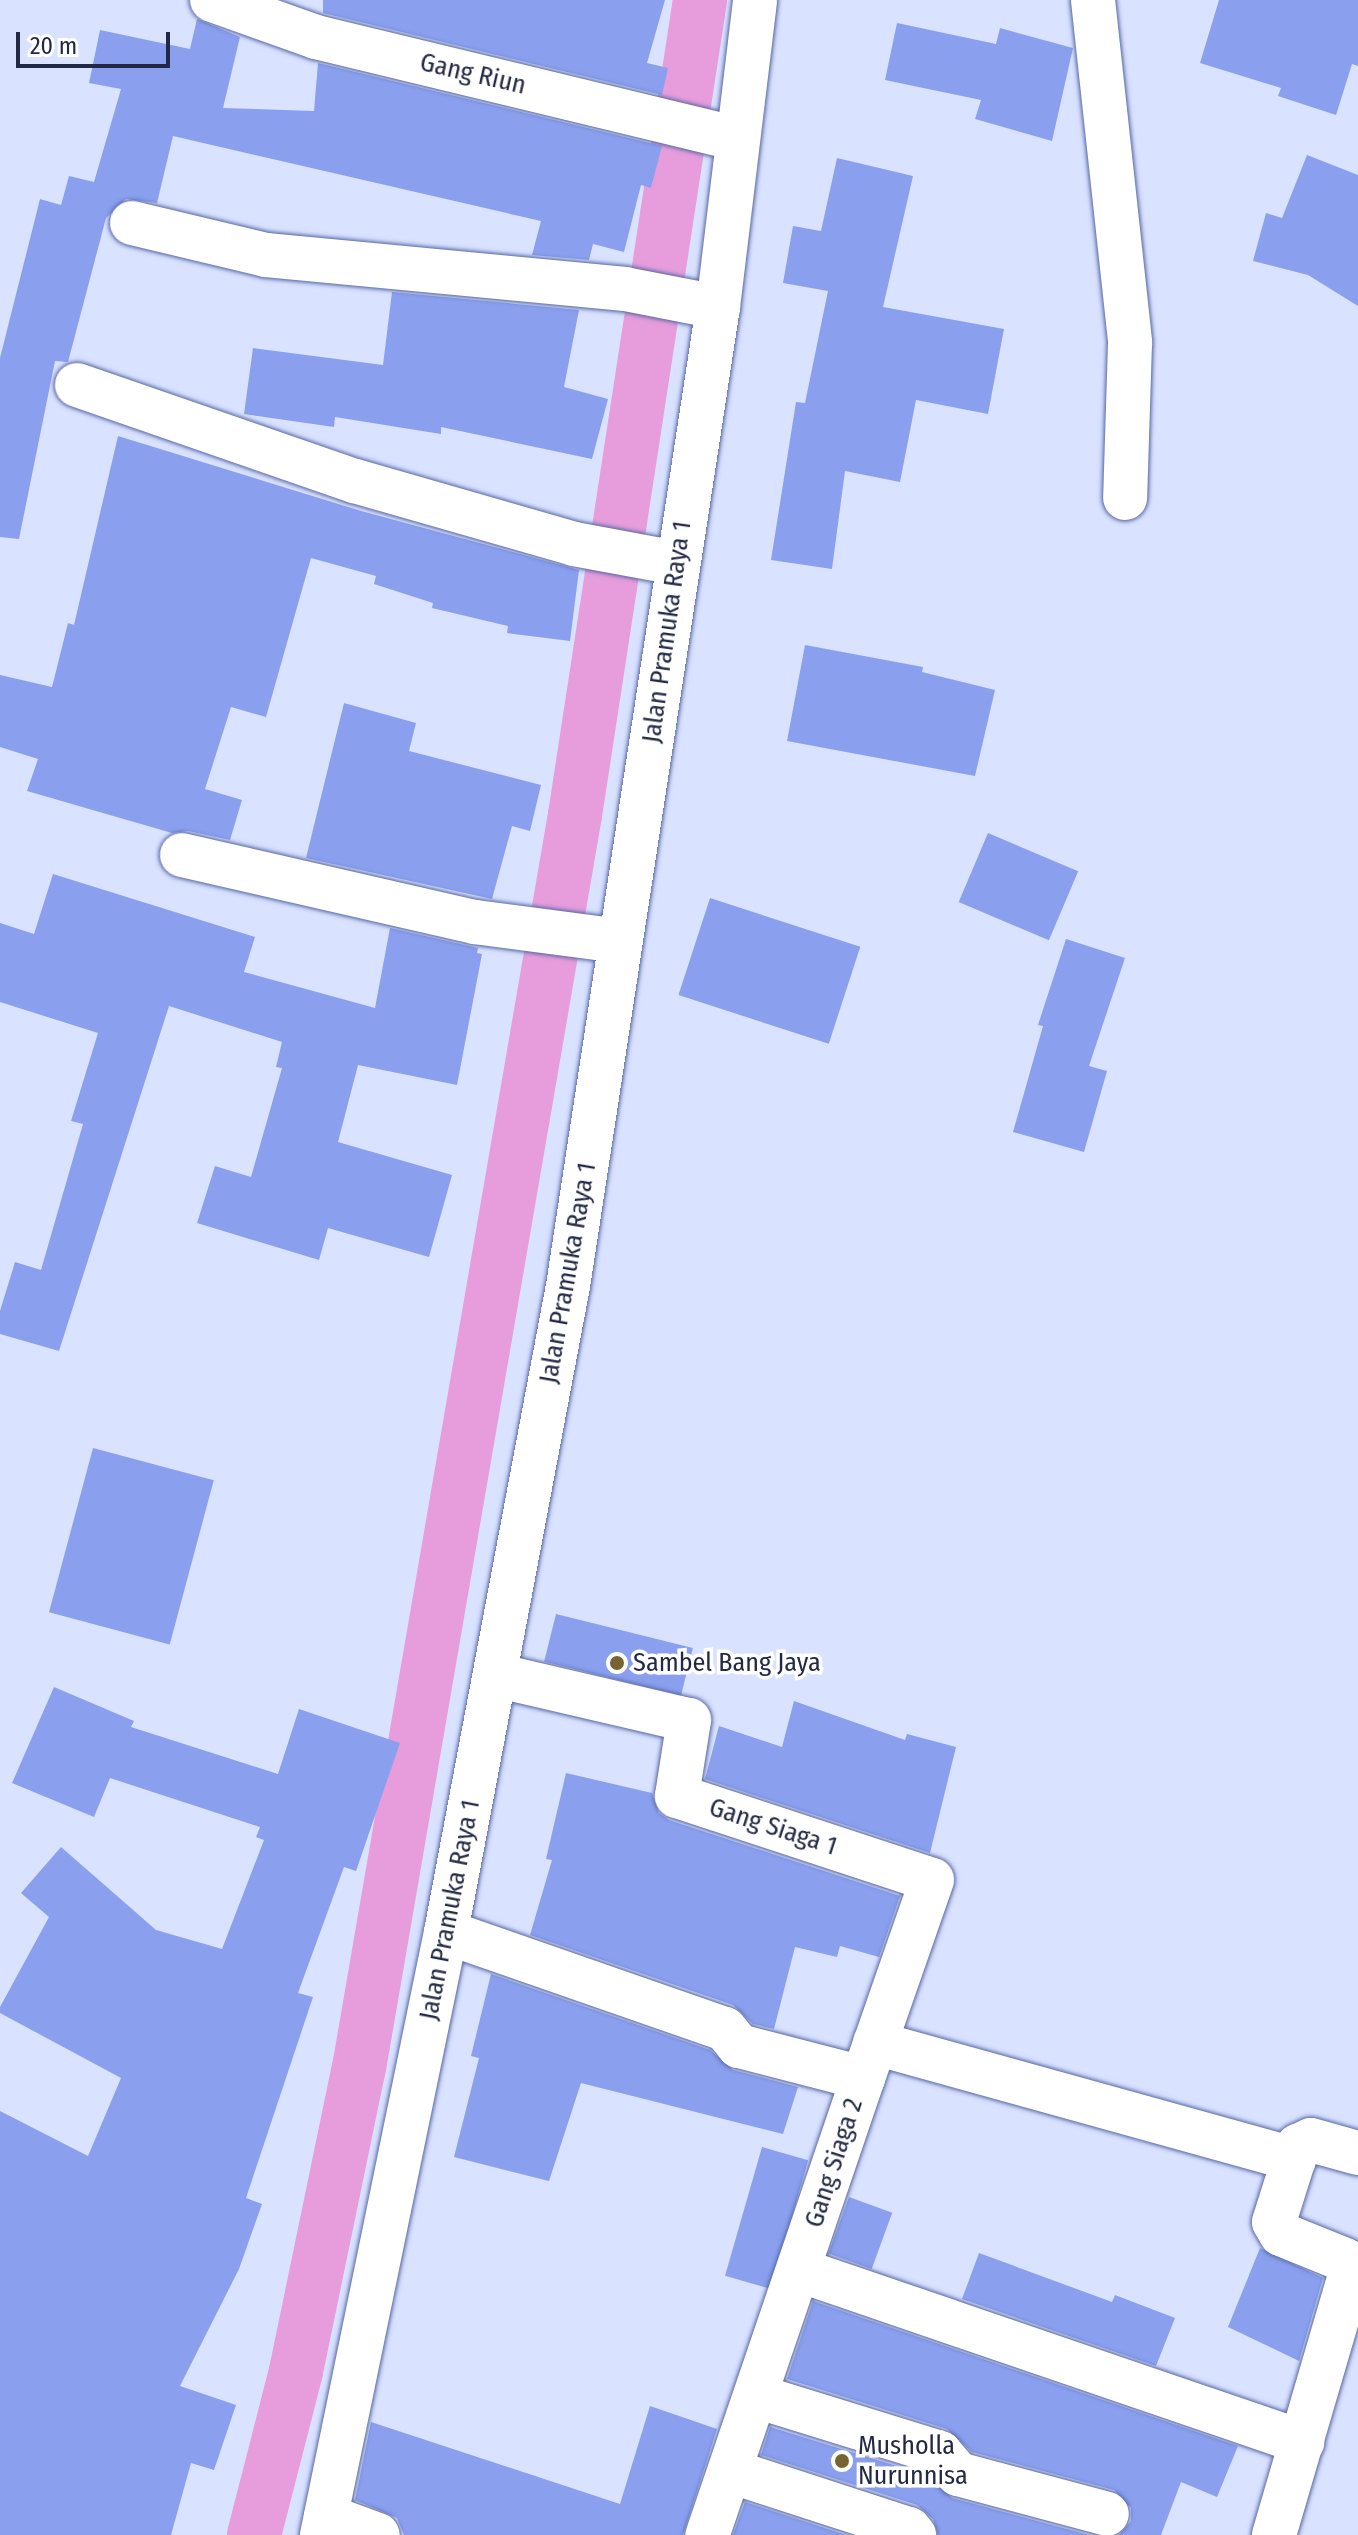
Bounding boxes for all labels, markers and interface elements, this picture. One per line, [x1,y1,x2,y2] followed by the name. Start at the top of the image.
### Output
[20,16,174,66] scale bar
[30,32,77,60] text: 20 m
[417,47,529,101] street label: Gang Riun
[636,519,698,745] street label: Jalan Pramuka Raya 1
[533,1160,603,1386] street label: Jalan Pramuka Raya 1
[633,1647,821,1679] place label: Sambel Bang Jaya
[608,1654,626,1672] marker: Sambel Bang Jaya
[705,1792,841,1862] street label: Gang Siaga 1
[413,1797,487,2023] street label: Jalan Pramuka Raya 1
[799,2095,869,2231] street label: Gang Siaga 2
[858,2430,968,2492] place label: Musholla Nurunnisa
[833,2452,851,2470] marker: Musholla Nurunnisa

